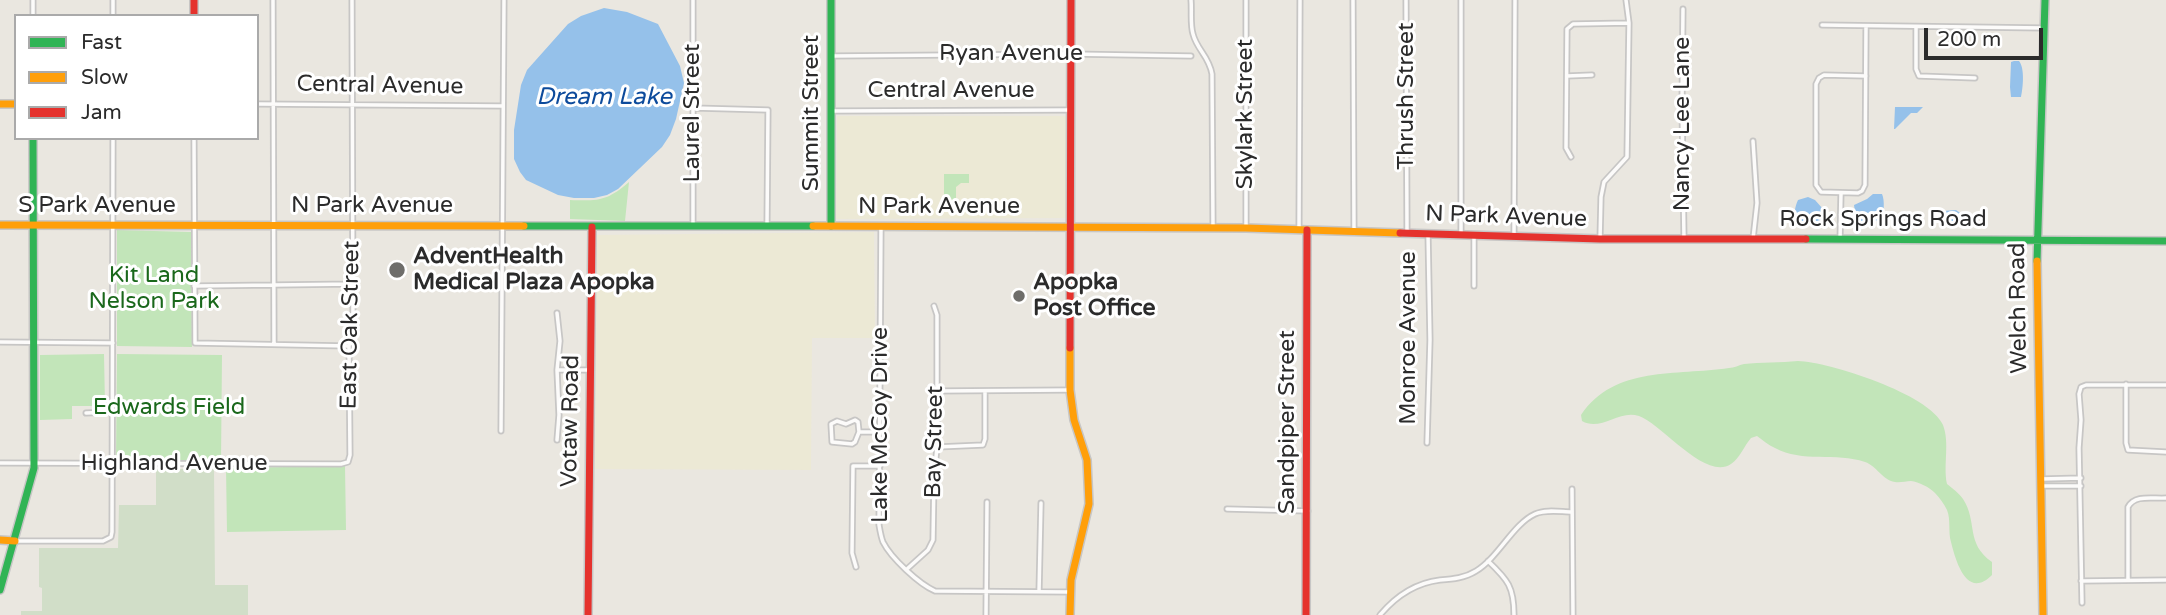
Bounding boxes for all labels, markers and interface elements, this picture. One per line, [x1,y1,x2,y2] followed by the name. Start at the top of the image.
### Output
[14,14,259,140] legend
[1928,14,2047,58] scale bar
[1393,22,1421,170] street label: Thrush Street
[1937,27,2001,52] text: 200 m
[81,30,122,55] text: Fast
[798,35,826,191] street label: Summit Street
[1669,37,1697,211] street label: Nancy Lee Lane
[1232,39,1260,189] street label: Skylark Street
[939,40,1083,68] street label: Ryan Avenue
[679,43,707,183] street label: Laurel Street
[81,65,128,90] text: Slow
[296,71,464,101] street label: Central Avenue
[868,77,1034,105] street label: Central Avenue
[536,84,672,112] water label: Dream Lake
[81,100,122,125] text: Jam
[18,192,176,220] street label: S Park Avenue
[291,192,453,220] street label: N Park Avenue
[858,193,1020,221] street label: N Park Avenue
[1425,200,1587,234] street label: N Park Avenue
[1779,206,1987,234] street label: Rock Springs Road
[336,240,366,410] street label: East Oak Street
[2004,242,2034,374] street label: Welch Road
[413,243,655,297] place label: AdventHealth Medical Plaza Apopka
[1395,251,1423,425] street label: Monroe Avenue
[387,260,407,280] marker: AdventHealth Medical Plaza Apopka
[88,262,220,316] park label: Kit Land Nelson Park
[1033,269,1155,323] place label: Apopka Post Office
[1011,288,1027,304] marker: Apopka Post Office
[867,327,895,523] street label: Lake McCoy Drive
[1274,330,1302,514] street label: Sandpiper Street
[556,355,586,487] street label: Votaw Road
[920,385,950,499] street label: Bay Street
[93,394,245,422] park label: Edwards Field
[81,450,267,478] street label: Highland Avenue

